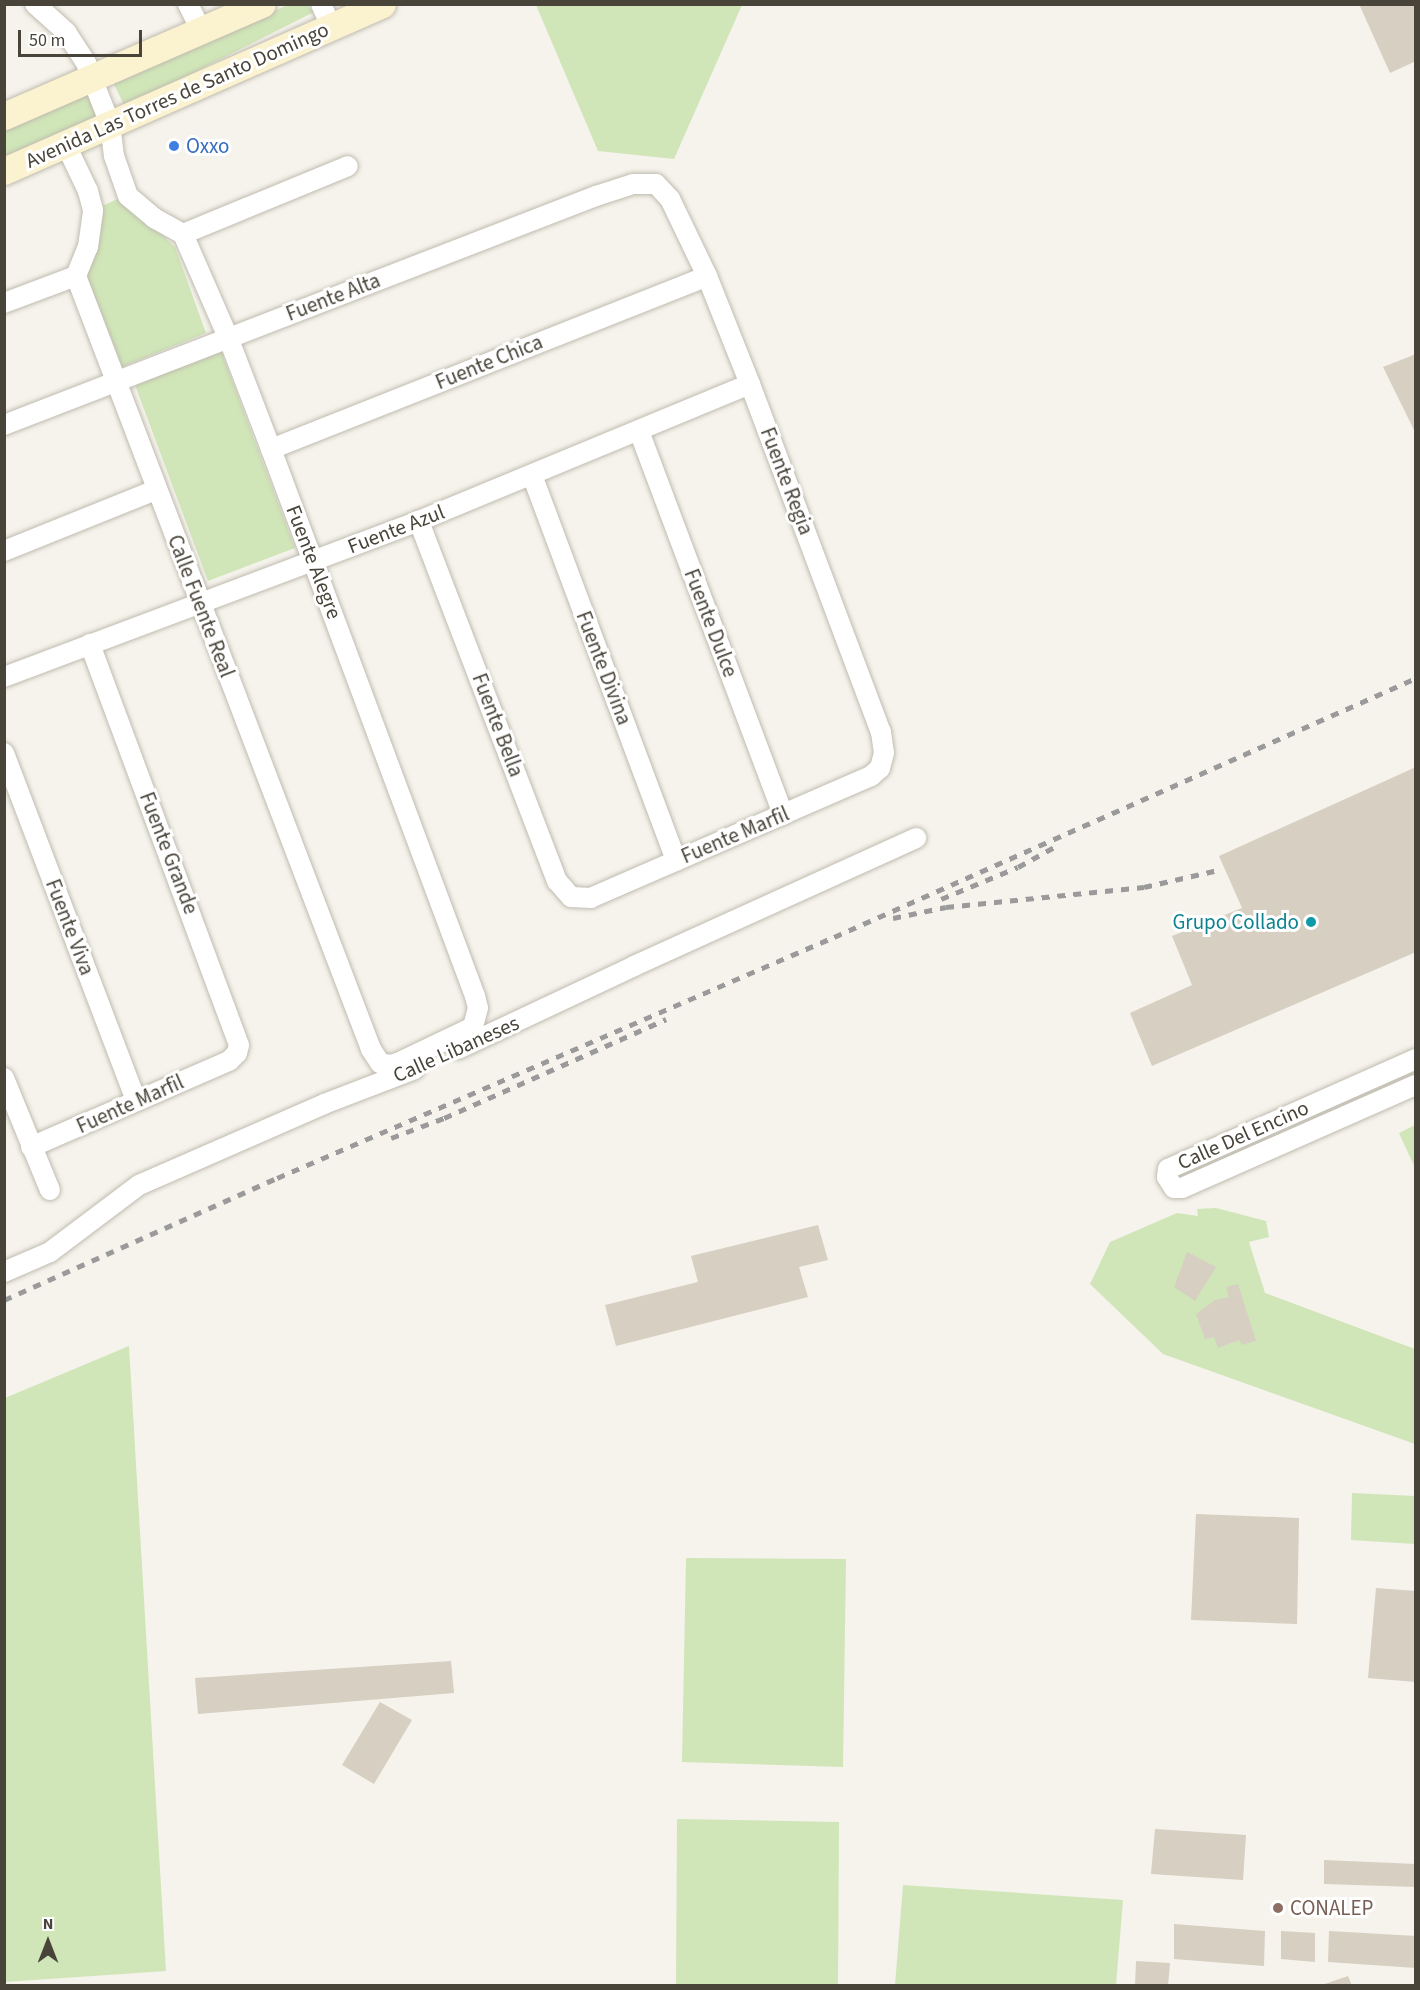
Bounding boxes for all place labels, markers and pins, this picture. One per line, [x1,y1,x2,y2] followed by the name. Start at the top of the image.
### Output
[186,133,229,159] place label: Oxxo
[167,139,181,153] marker: Oxxo
[1172,909,1299,935] place label: Grupo Collado
[1304,915,1318,929] marker: Grupo Collado
[1290,1895,1373,1921] place label: CONALEP
[1271,1901,1285,1915] marker: CONALEP

